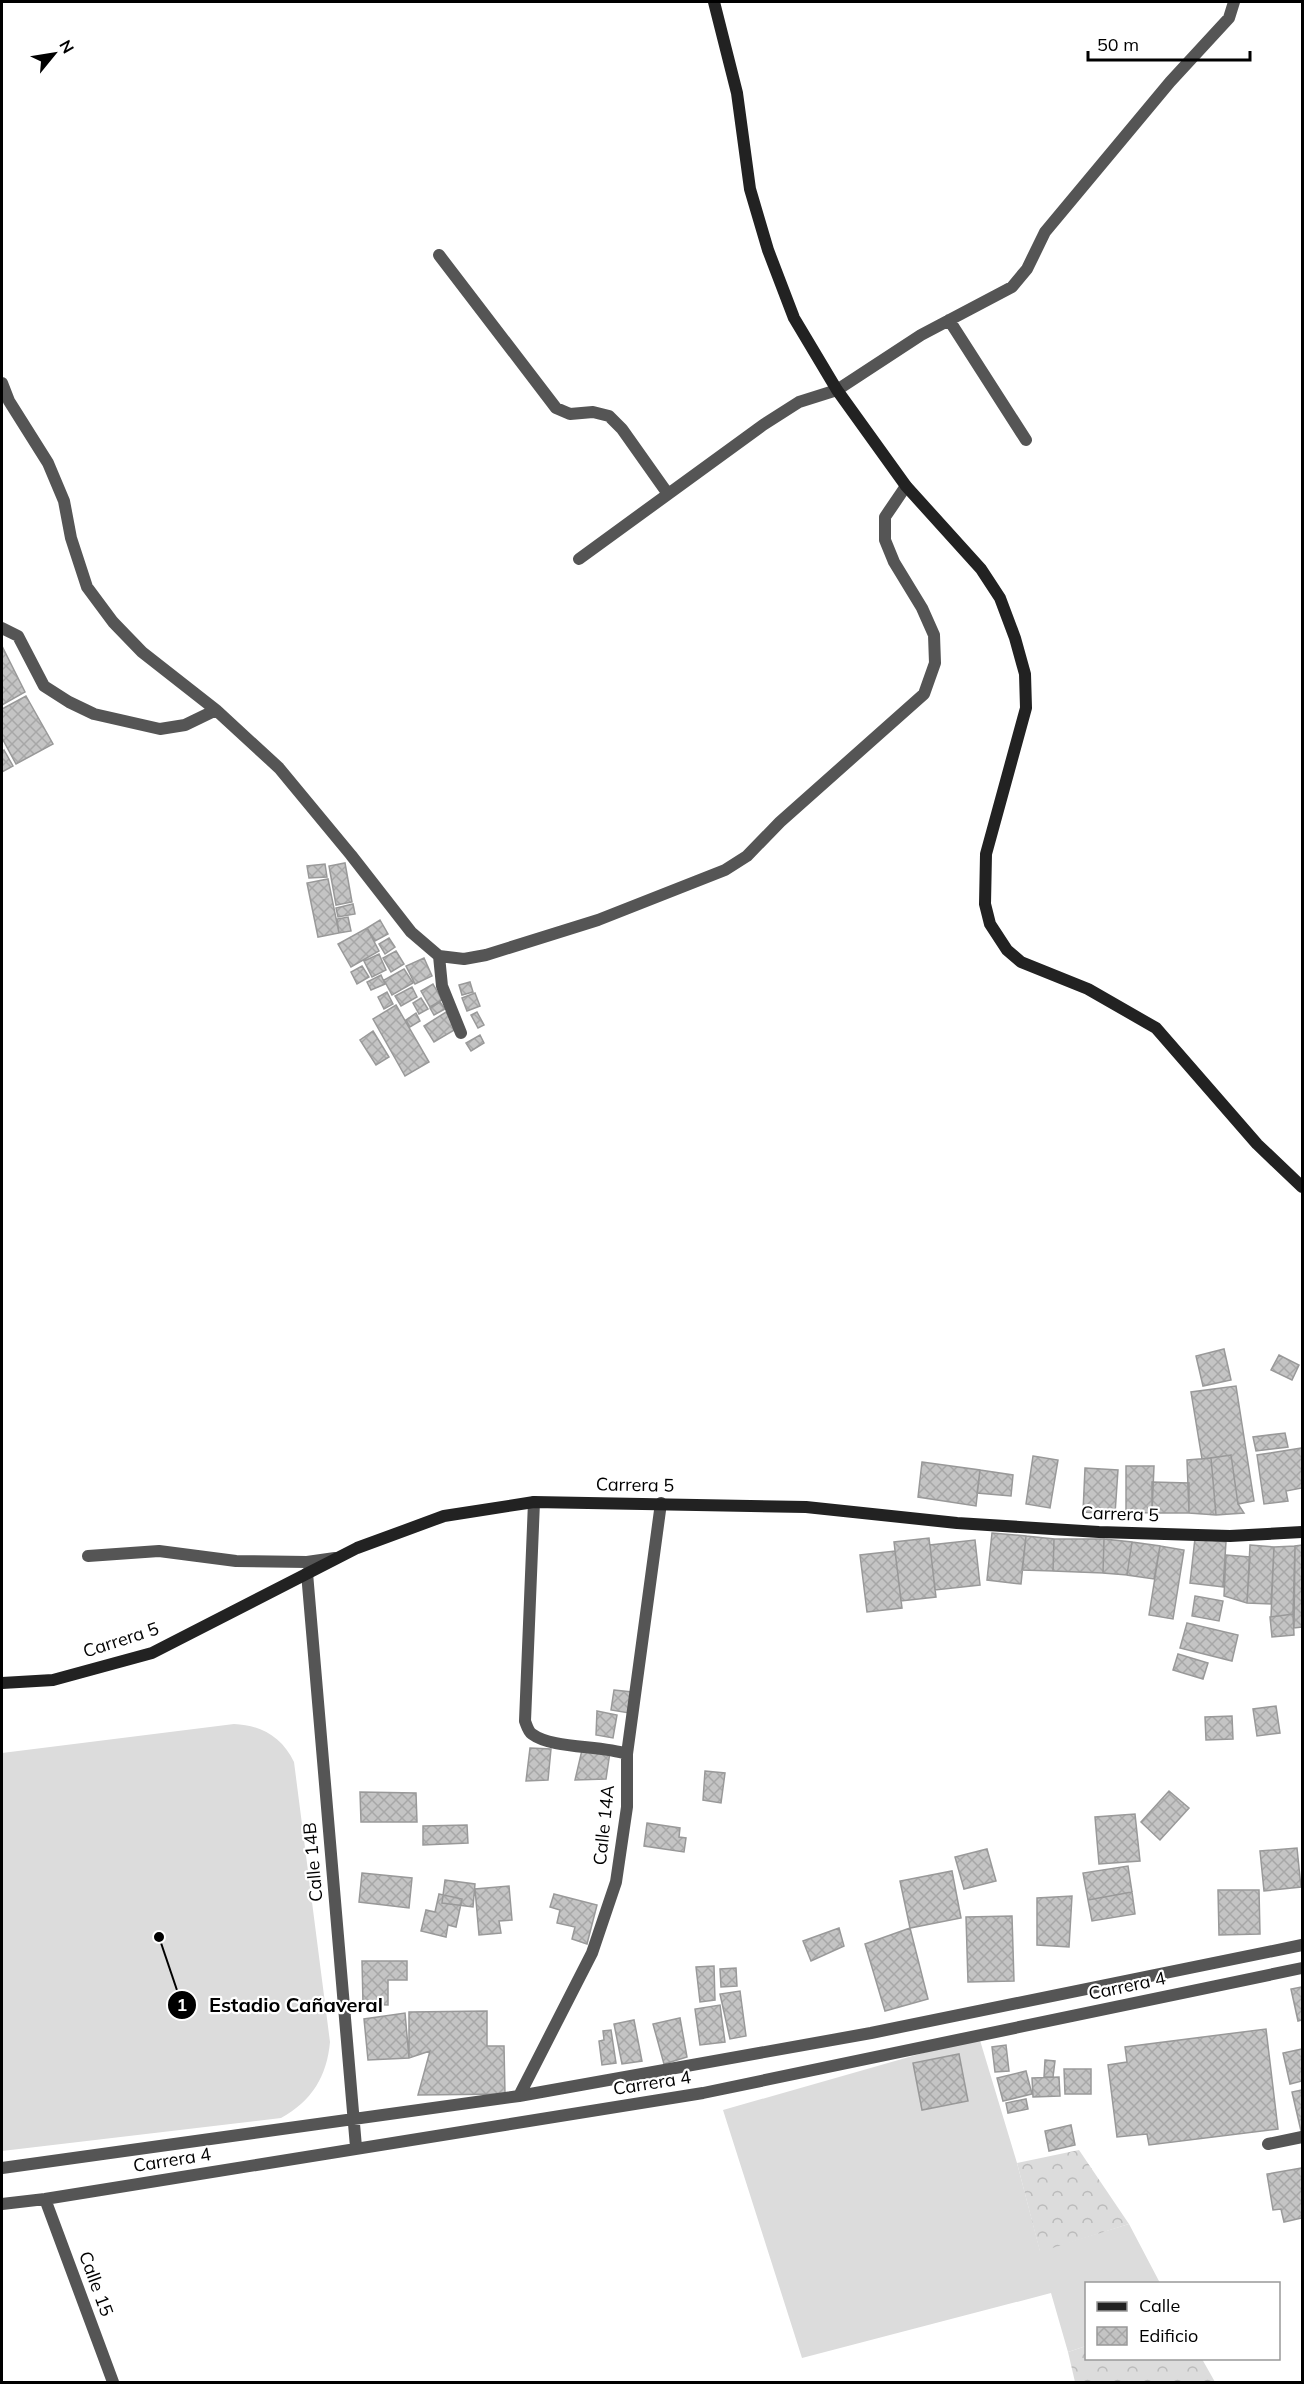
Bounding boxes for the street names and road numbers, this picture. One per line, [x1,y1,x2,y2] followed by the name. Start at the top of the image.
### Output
[596,1472,675,1497] street label: Carrera 5
[1080,1501,1160,1526] street label: Carrera 5
[80,1616,162,1663] street label: Carrera 5
[588,1784,619,1866] street label: Calle 14A
[298,1821,327,1903] street label: Calle 14B
[1086,1966,1168,2005] street label: Carrera 4
[611,2065,693,2100] street label: Carrera 4
[131,2142,213,2177] street label: Carrera 4
[74,2248,119,2320] street label: Calle 15

